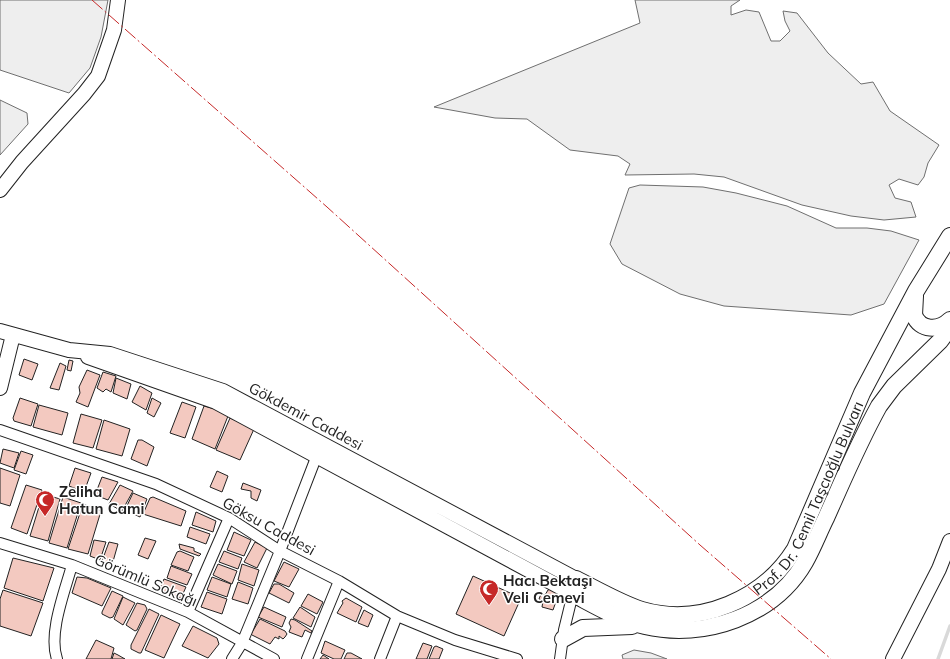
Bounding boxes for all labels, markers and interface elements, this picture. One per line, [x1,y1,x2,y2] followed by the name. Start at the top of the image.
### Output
[246,378,366,454] street label: Gökdemir Caddesi
[749,398,867,599] street label: Prof. Dr. Cemil Taşcıoğlu Bulvarı
[59,482,144,518] place label: Zeliha Hatun Cami
[34,489,56,517] mosque icon: Zeliha Hatun Cami
[219,493,319,559] street label: Göksu Caddesi
[92,550,200,610] street label: Görümlü Sokağı
[502,571,593,607] place label: Hacı Bektaşı Veli Cemevi
[478,578,500,606] mosque icon: Hacı Bektaşı Veli Cemevi

